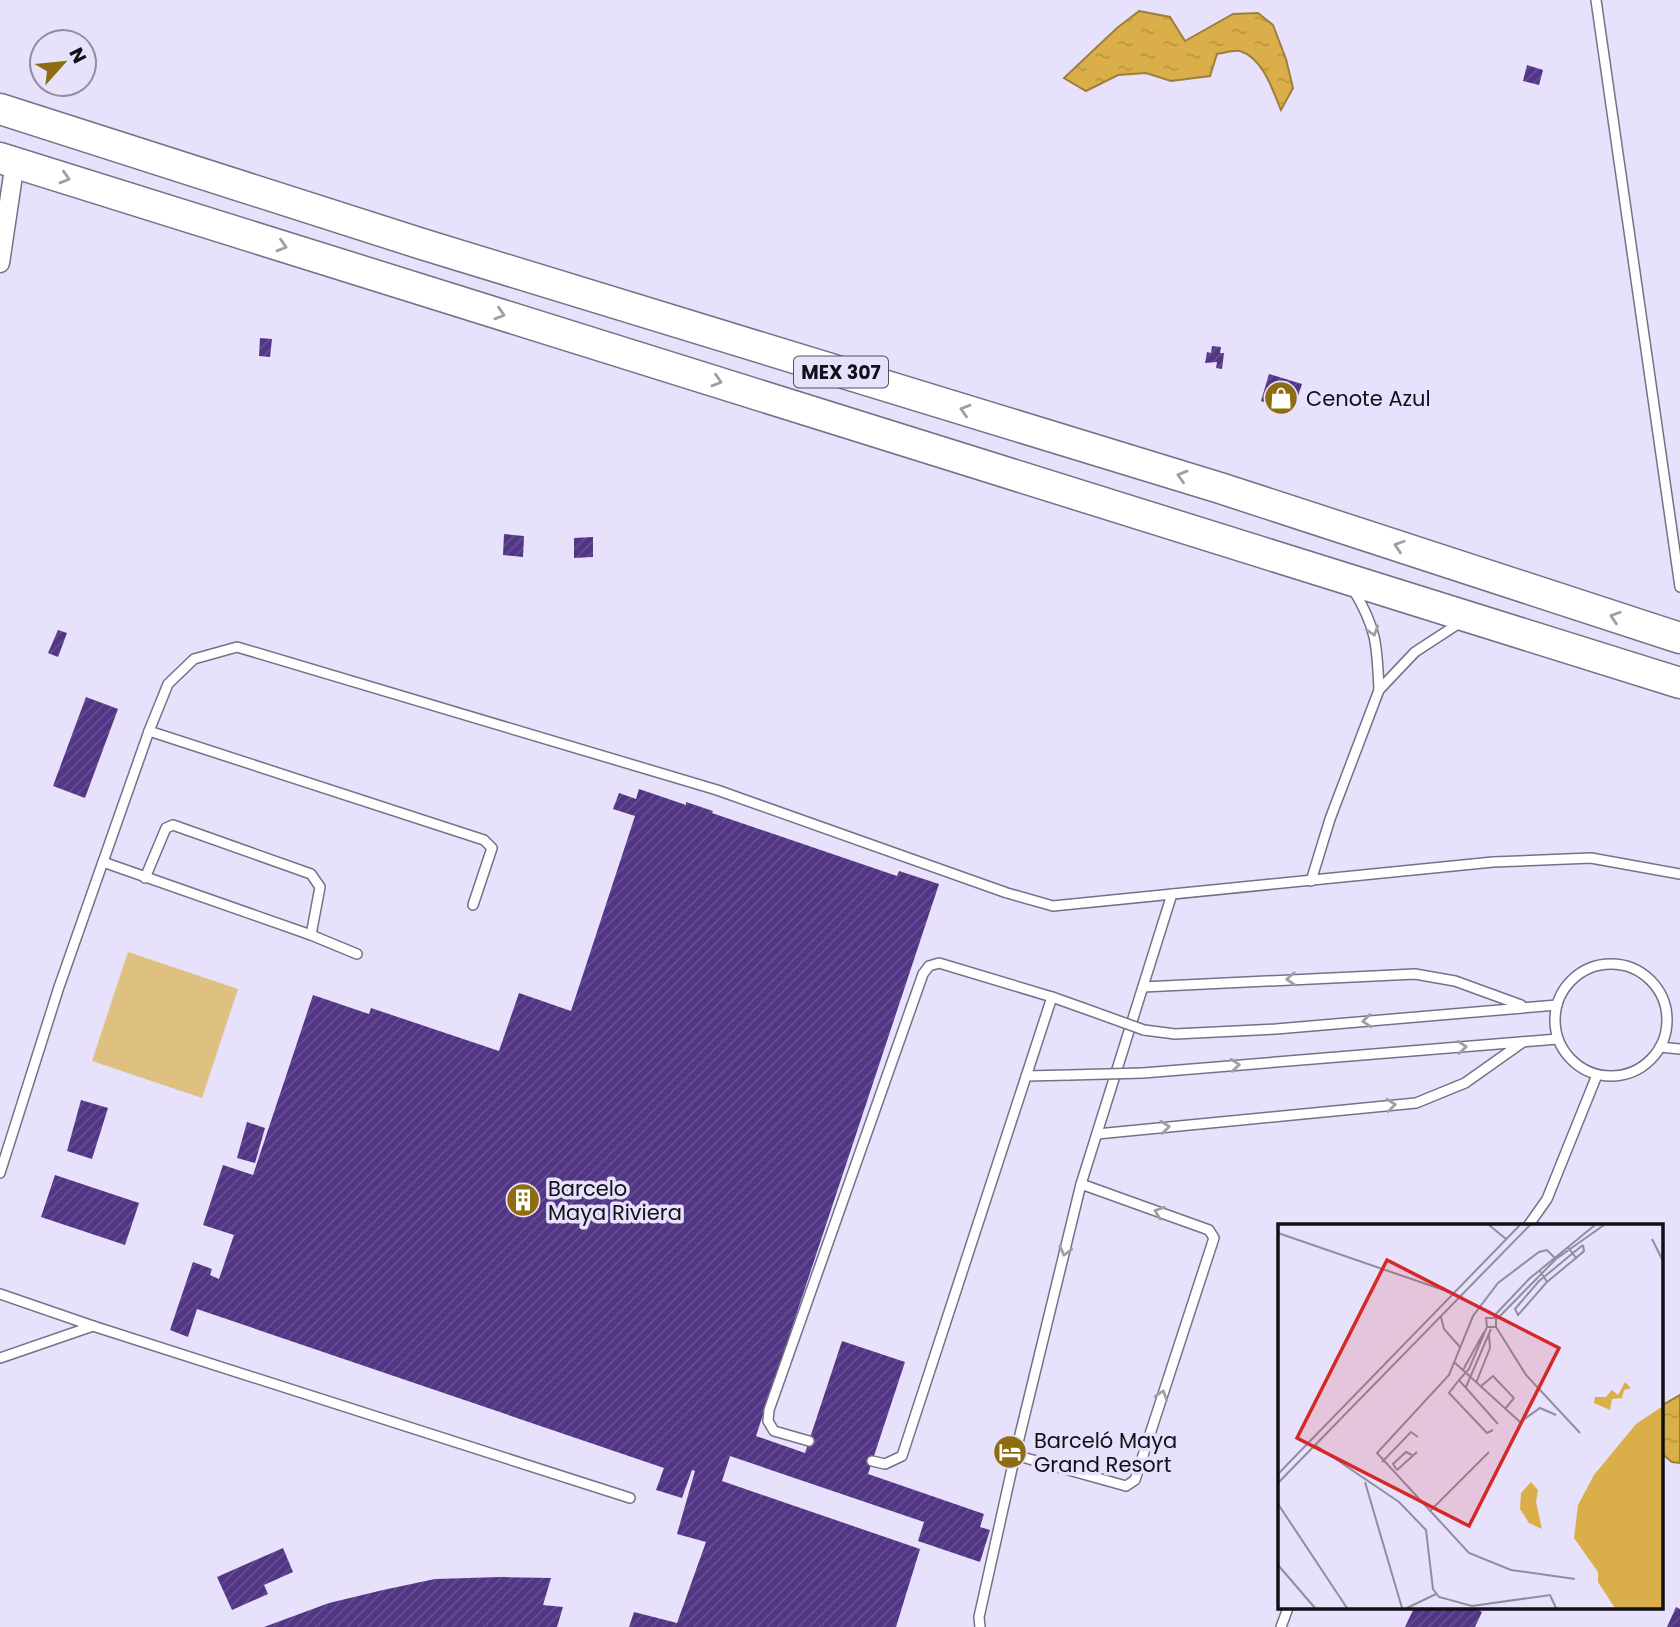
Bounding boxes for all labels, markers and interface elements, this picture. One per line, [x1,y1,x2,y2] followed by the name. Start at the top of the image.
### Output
[28,28,98,98] north arrow
[62,43,93,68] text: N
[59,170,71,184] one-way arrow
[276,237,288,252] one-way arrow
[493,305,505,320] one-way arrow
[794,356,888,388] road number: MEX 307
[710,373,722,388] one-way arrow
[1262,379,1300,417] shop icon: Cenote Azul
[1306,384,1431,413] place label: Cenote Azul
[959,403,971,418] one-way arrow
[1177,470,1189,485] one-way arrow
[1393,540,1406,554] one-way arrow
[1609,611,1622,625] one-way arrow
[1365,624,1380,636] one-way arrow
[1286,971,1297,986] one-way arrow
[1361,1013,1372,1028] one-way arrow
[1457,1040,1468,1055] one-way arrow
[1230,1058,1241,1073] one-way arrow
[1386,1098,1397,1113] one-way arrow
[1159,1120,1170,1135] one-way arrow
[548,1174,682,1227] place label: Barcelo Maya Riviera
[504,1181,542,1219] building icon: Barcelo Maya Riviera
[1154,1207,1166,1221] one-way arrow
[1278,1224,1662,1610] inset map
[1059,1245,1073,1257] one-way arrow
[1154,1390,1169,1402] one-way arrow
[1034,1426,1177,1479] place label: Barceló Maya Grand Resort
[991,1433,1029,1471] hotel icon: Barceló Maya Grand Resort

